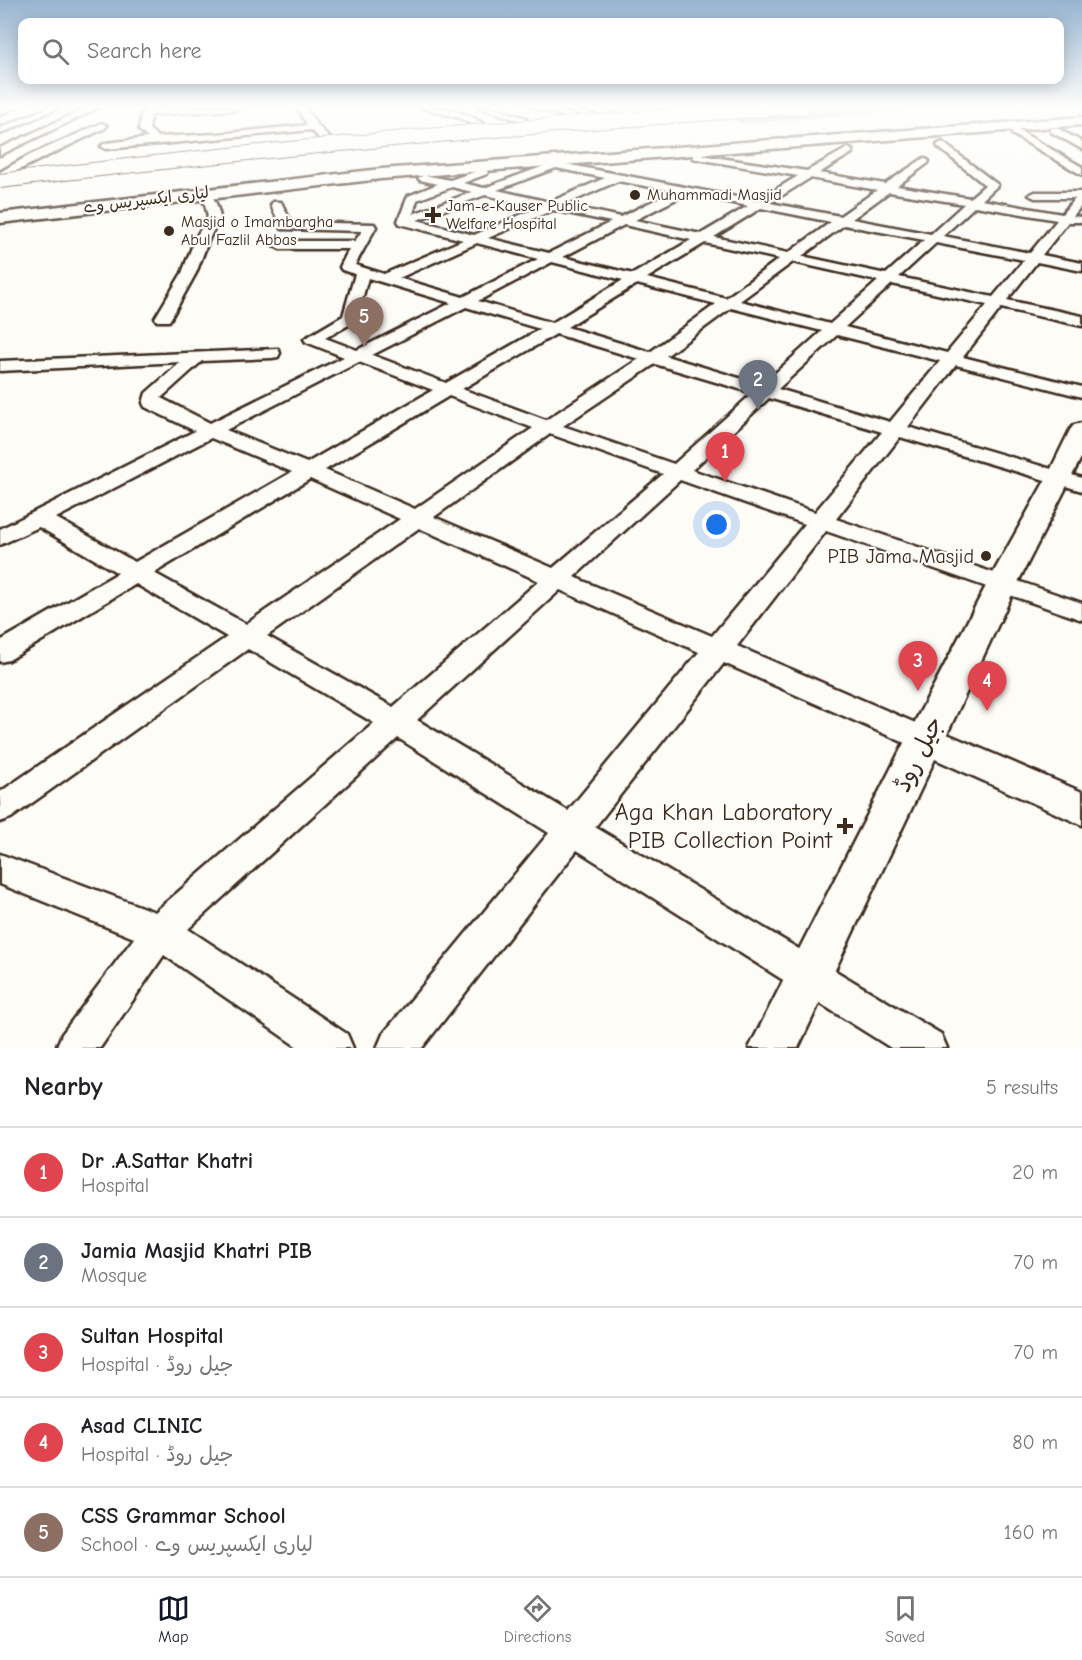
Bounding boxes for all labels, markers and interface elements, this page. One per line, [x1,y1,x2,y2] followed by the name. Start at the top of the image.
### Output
[18,18,1064,84] search box
[39,35,72,68] icon: search
[87,38,202,64] text: Search here
[82,183,210,218] street label: لیاری ایکسپریس وے
[647,186,782,204] place label: Muhammadi Masjid
[628,188,642,202] marker: Muhammadi Masjid
[446,197,588,233] place label: Jam-e-Kauser Public Welfare Hospital
[424,206,442,224] marker: Jam-e-Kauser Public Welfare Hospital
[181,213,333,249] place label: Masjid o Imambargha Abul Fazlil Abbas
[162,224,176,238] marker: Masjid o Imambargha Abul Fazlil Abbas
[344,298,384,347] pin: 5
[738,360,777,410] pin: 2
[706,432,744,482] pin: 1
[702,510,731,539] your location
[828,545,974,568] place label: PIB Jama Masjid
[979,549,993,563] marker: PIB Jama Masjid
[898,642,938,691] pin: 3
[968,662,1006,711] pin: 4
[888,712,948,796] street label: جیل روڈ
[615,798,833,854] place label: Aga Khan Laboratory PIB Collection Point
[836,817,854,835] marker: Aga Khan Laboratory PIB Collection Point
[24,1072,103,1102] text: Nearby
[986,1076,1058,1099] text: 5 results
[81,1148,253,1174] text: Dr .A.Sattar Khatri
[40,1161,47,1184] text: 1
[1012,1161,1058,1184] text: 20 m
[81,1174,149,1197] text: Hospital
[81,1238,312,1264] text: Jamia Masjid Khatri PIB
[39,1251,48,1274] text: 2
[1013,1251,1058,1274] text: 70 m
[81,1264,147,1287] text: Mosque
[81,1323,224,1349] text: Sultan Hospital
[39,1341,48,1364] text: 3
[1013,1341,1058,1364] text: 70 m
[81,1353,233,1376] text: Hospital · جیل روڈ
[81,1413,202,1439] text: Asad CLINIC
[39,1431,48,1454] text: 4
[1012,1431,1058,1454] text: 80 m
[81,1443,233,1466] text: Hospital · جیل روڈ
[81,1503,286,1529] text: CSS Grammar School
[38,1521,49,1544] text: 5
[1004,1521,1058,1544] text: 160 m
[81,1533,313,1556] text: School · لیاری ایکسپریس وے
[157,1592,190,1646] tab: Map
[504,1592,571,1646] tab: Directions
[885,1592,925,1646] tab: Saved

